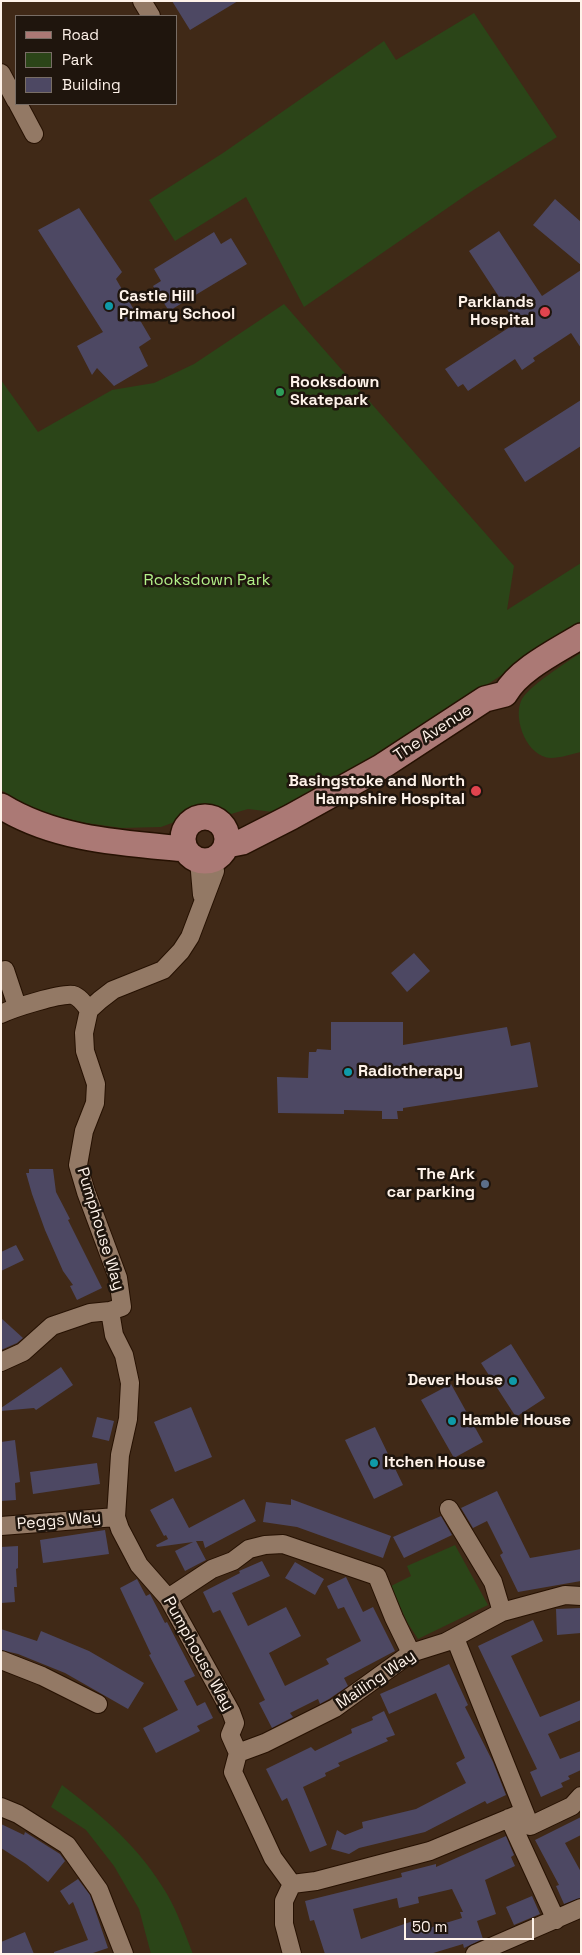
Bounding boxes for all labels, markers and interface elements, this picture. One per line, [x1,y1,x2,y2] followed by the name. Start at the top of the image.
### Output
[15,15,178,105] legend
[62,25,99,44] text: Road
[62,50,93,69] text: Park
[62,75,121,94] text: Building
[119,287,235,325] place label: Castle Hill Primary School
[458,293,534,331] place label: Parklands Hospital
[103,300,115,312] marker: Castle Hill Primary School
[538,305,552,319] marker: Parklands Hospital
[290,373,379,411] place label: Rooksdown Skatepark
[274,386,286,398] marker: Rooksdown Skatepark
[144,571,270,591] park label: Rooksdown Park
[390,701,476,765] street label: The Avenue
[288,772,465,810] place label: Basingstoke and North Hampshire Hospital
[469,784,483,798] marker: Basingstoke and North Hampshire Hospital
[358,1062,463,1082] place label: Radiotherapy
[342,1066,354,1078] marker: Radiotherapy
[72,1165,128,1293] street label: Pumphouse Way
[387,1165,475,1203] place label: The Ark car parking
[479,1178,491,1190] marker: The Ark car parking
[407,1371,503,1391] place label: Dever House
[507,1375,519,1387] marker: Dever House
[462,1411,571,1431] place label: Hamble House
[446,1415,458,1427] marker: Hamble House
[384,1453,485,1473] place label: Itchen House
[368,1457,380,1469] marker: Itchen House
[16,1508,102,1534] street label: Peggs Way
[159,1594,237,1714] street label: Pumphouse Way
[333,1646,419,1714] street label: Mailing Way
[407,1908,537,1940] scale bar
[412,1917,447,1936] text: 50 m

